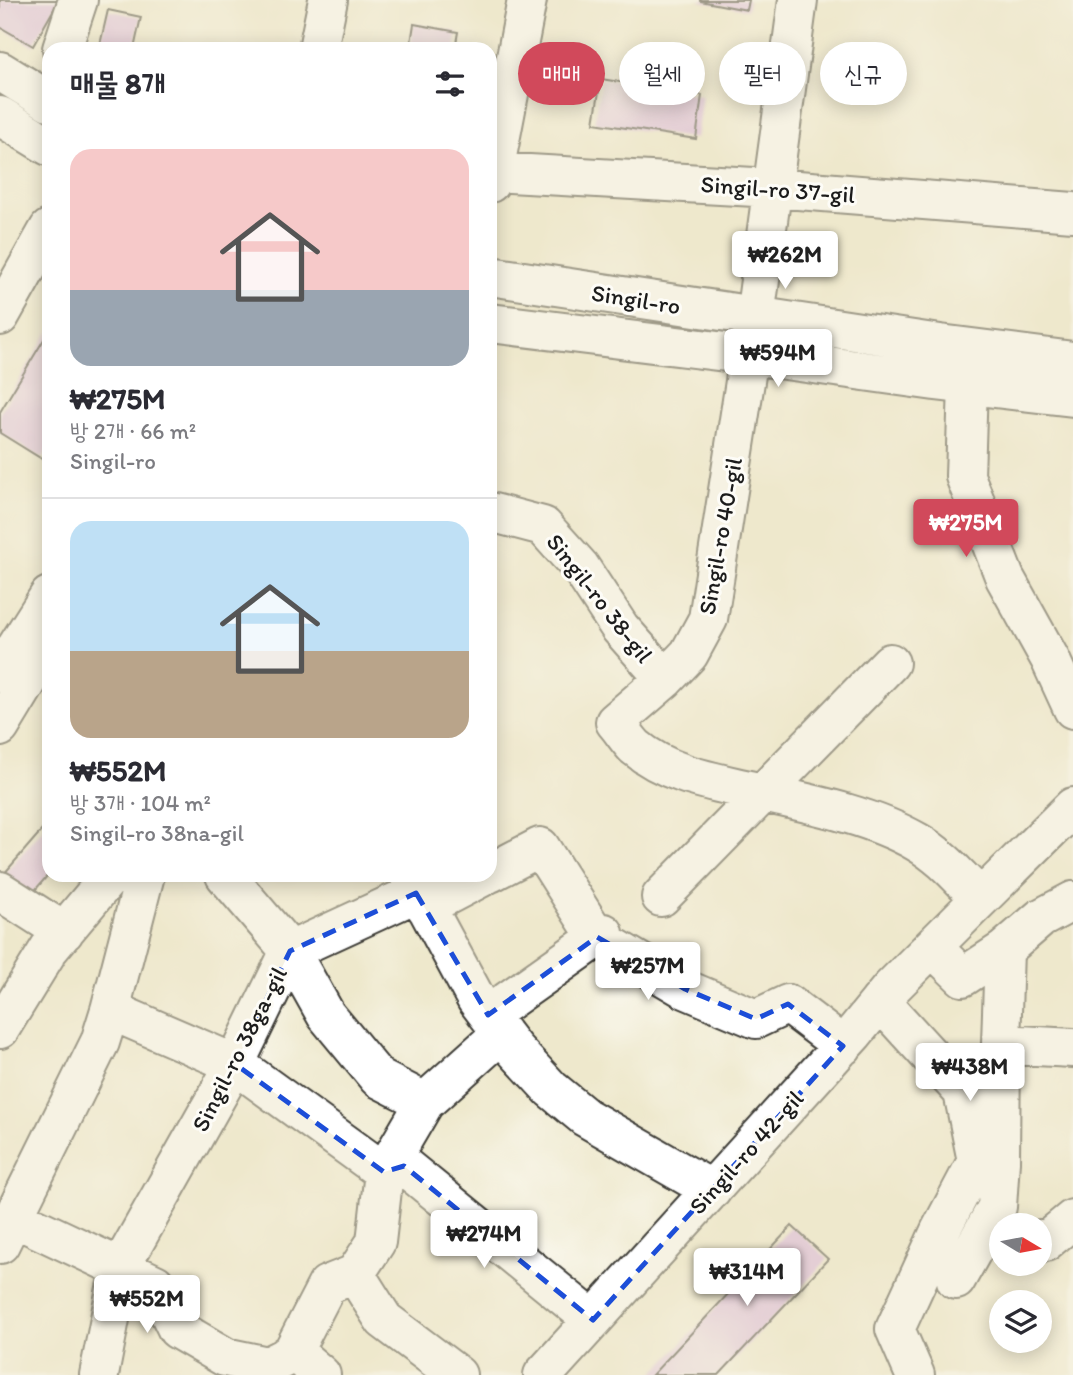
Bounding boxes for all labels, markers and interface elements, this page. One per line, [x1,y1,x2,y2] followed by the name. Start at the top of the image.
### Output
[518,42,605,105] chip: 매매
[619,42,705,105] chip: 월세
[719,42,806,105] chip: 필터
[820,42,907,105] chip: 신규
[70,65,166,102] text: 매물 8개
[431,65,469,103] icon: filters
[700,169,856,209] street label: Singil-ro 37-gil
[207,194,333,320] icon: home
[736,232,834,291] pin: ₩262M
[748,240,822,268] text: ₩262M
[589,278,683,320] street label: Singil-ro
[729,330,827,389] pin: ₩594M
[740,338,816,366] text: ₩594M
[70,380,166,417] text: ₩275M
[70,417,196,445] text: 방 2개 · 66 m²
[70,447,156,475] text: Singil-ro
[692,455,748,617] street label: Singil-ro 40-gil
[917,500,1015,559] pin: ₩275M
[929,508,1003,536] text: ₩275M
[541,528,660,669] street label: Singil-ro 38-gil
[207,566,333,692] icon: home
[70,752,167,789] text: ₩552M
[70,789,211,817] text: 방 3개 · 104 m²
[70,819,244,847] text: Singil-ro 38na-gil
[599,942,697,1002] pin: ₩257M
[611,951,685,979] text: ₩257M
[185,962,293,1136] street label: Singil-ro 38ga-gil
[921,1044,1019,1103] pin: ₩438M
[932,1052,1008,1080] text: ₩438M
[683,1084,809,1220] street label: Singil-ro 42-gil
[435,1210,533,1270] pin: ₩274M
[989,1213,1052,1276] north arrow
[989,1213,1052,1353] map controls
[446,1219,522,1247] text: ₩274M
[698,1248,796,1308] pin: ₩314M
[710,1257,784,1285] text: ₩314M
[98,1276,196,1335] pin: ₩552M
[110,1284,184,1312] text: ₩552M
[989,1290,1052,1353] button: layers

